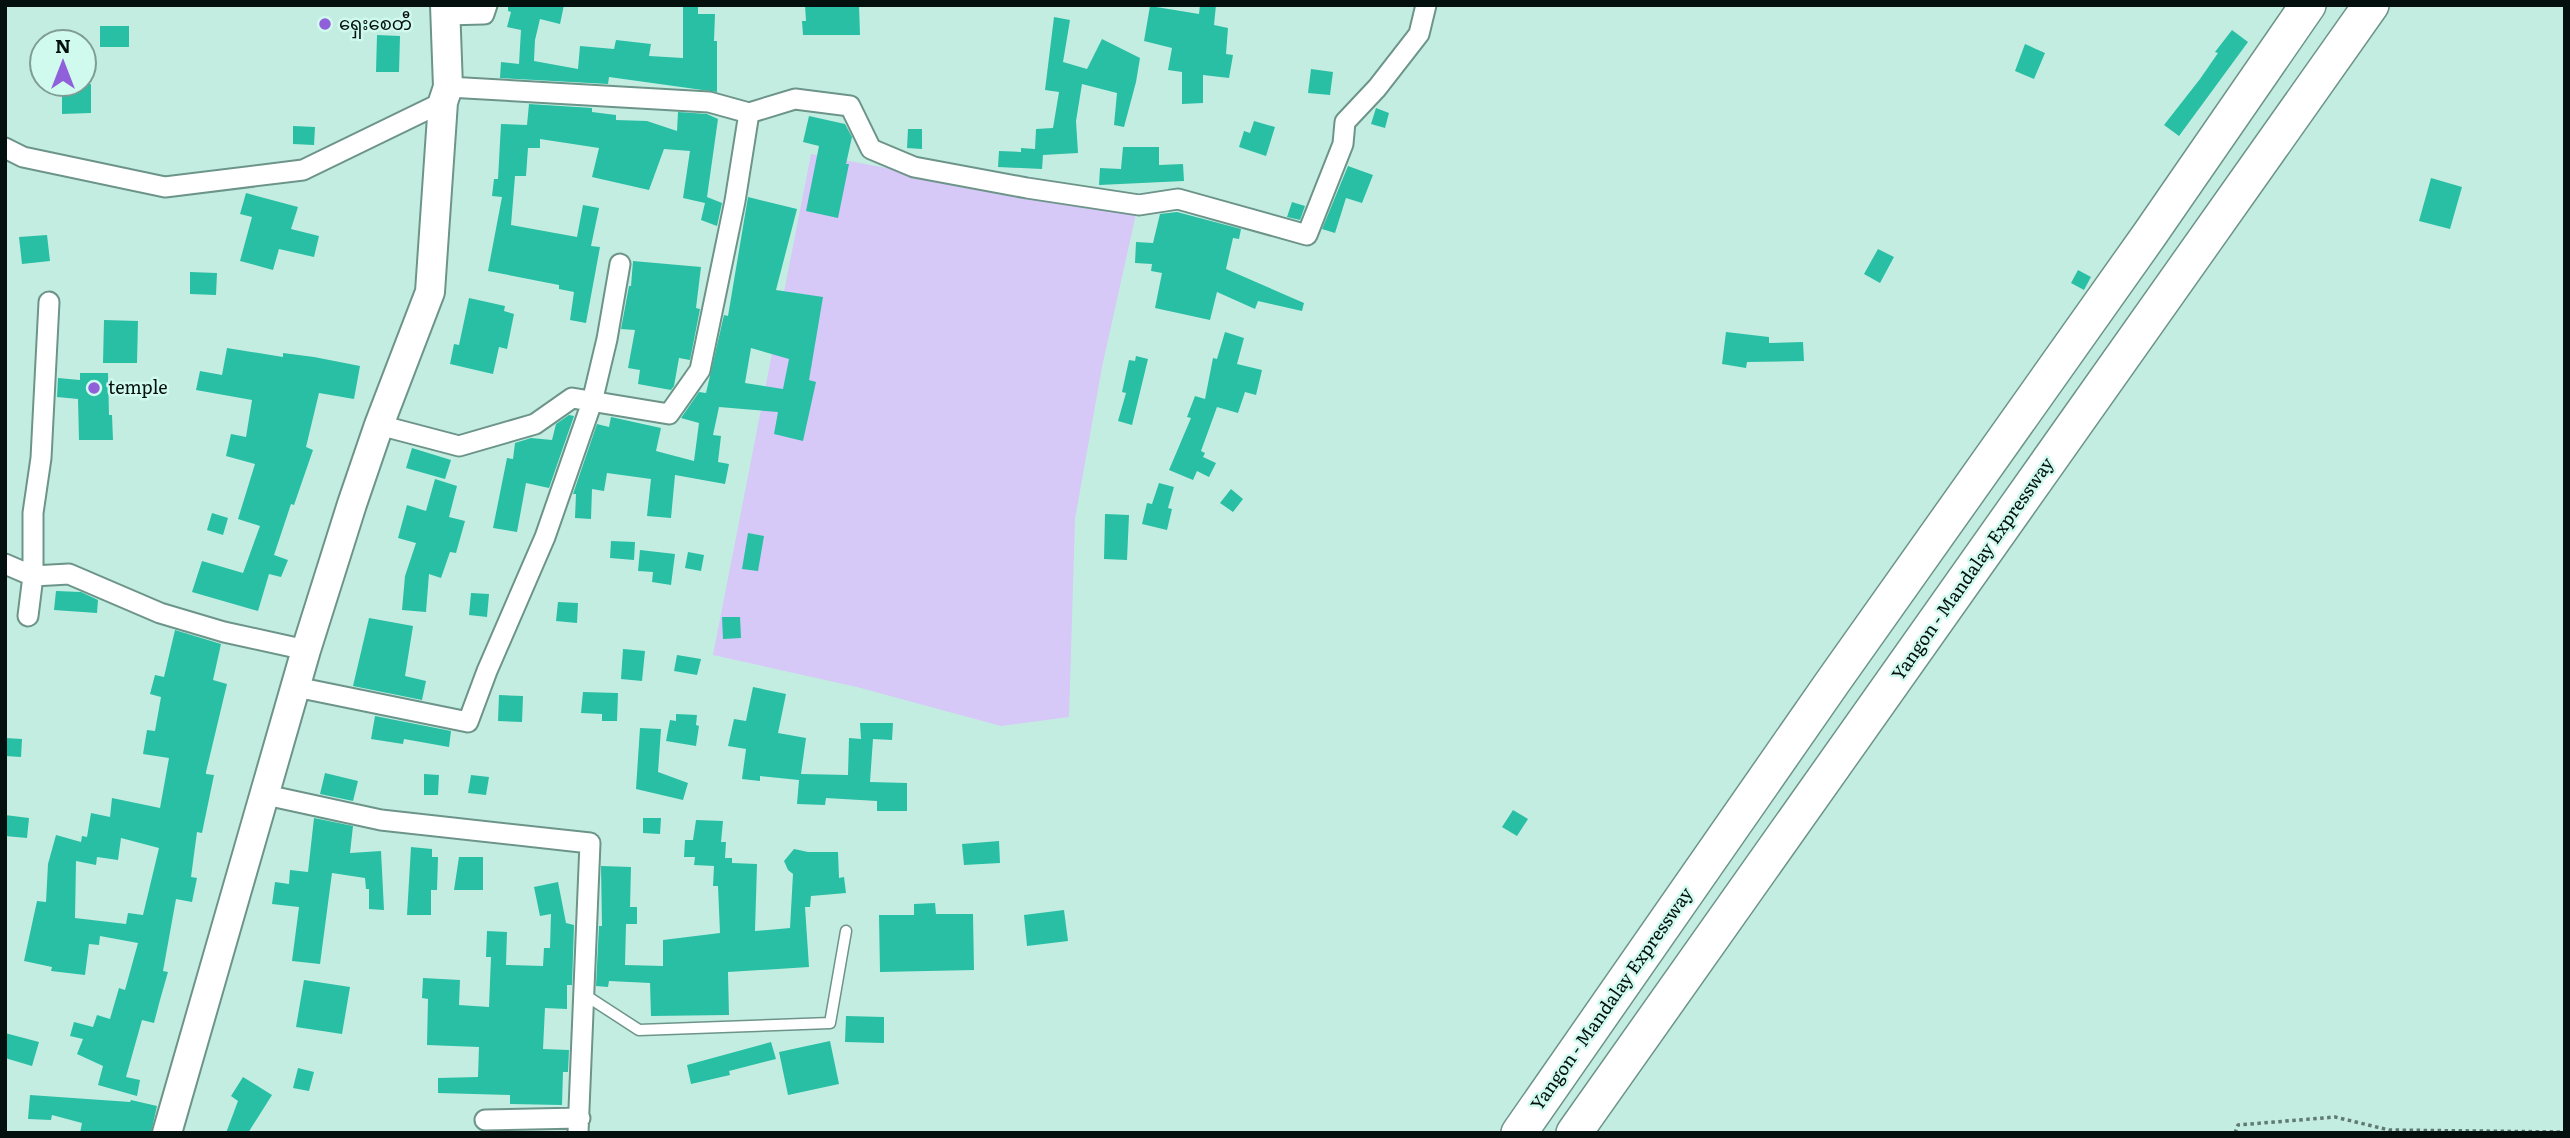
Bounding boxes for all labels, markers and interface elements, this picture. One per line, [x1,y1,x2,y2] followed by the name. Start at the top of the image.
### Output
[339,9,412,39] place label: ရှေးစေတီ
[317,16,333,32] marker: ရှေးစေတီ
[28,28,98,98] north arrow
[55,31,71,59] text: N
[108,373,168,400] place label: temple
[86,380,102,396] marker: temple
[1884,450,2060,685] street label: Yangon - Mandalay Expressway
[1523,880,1699,1115] street label: Yangon - Mandalay Expressway

